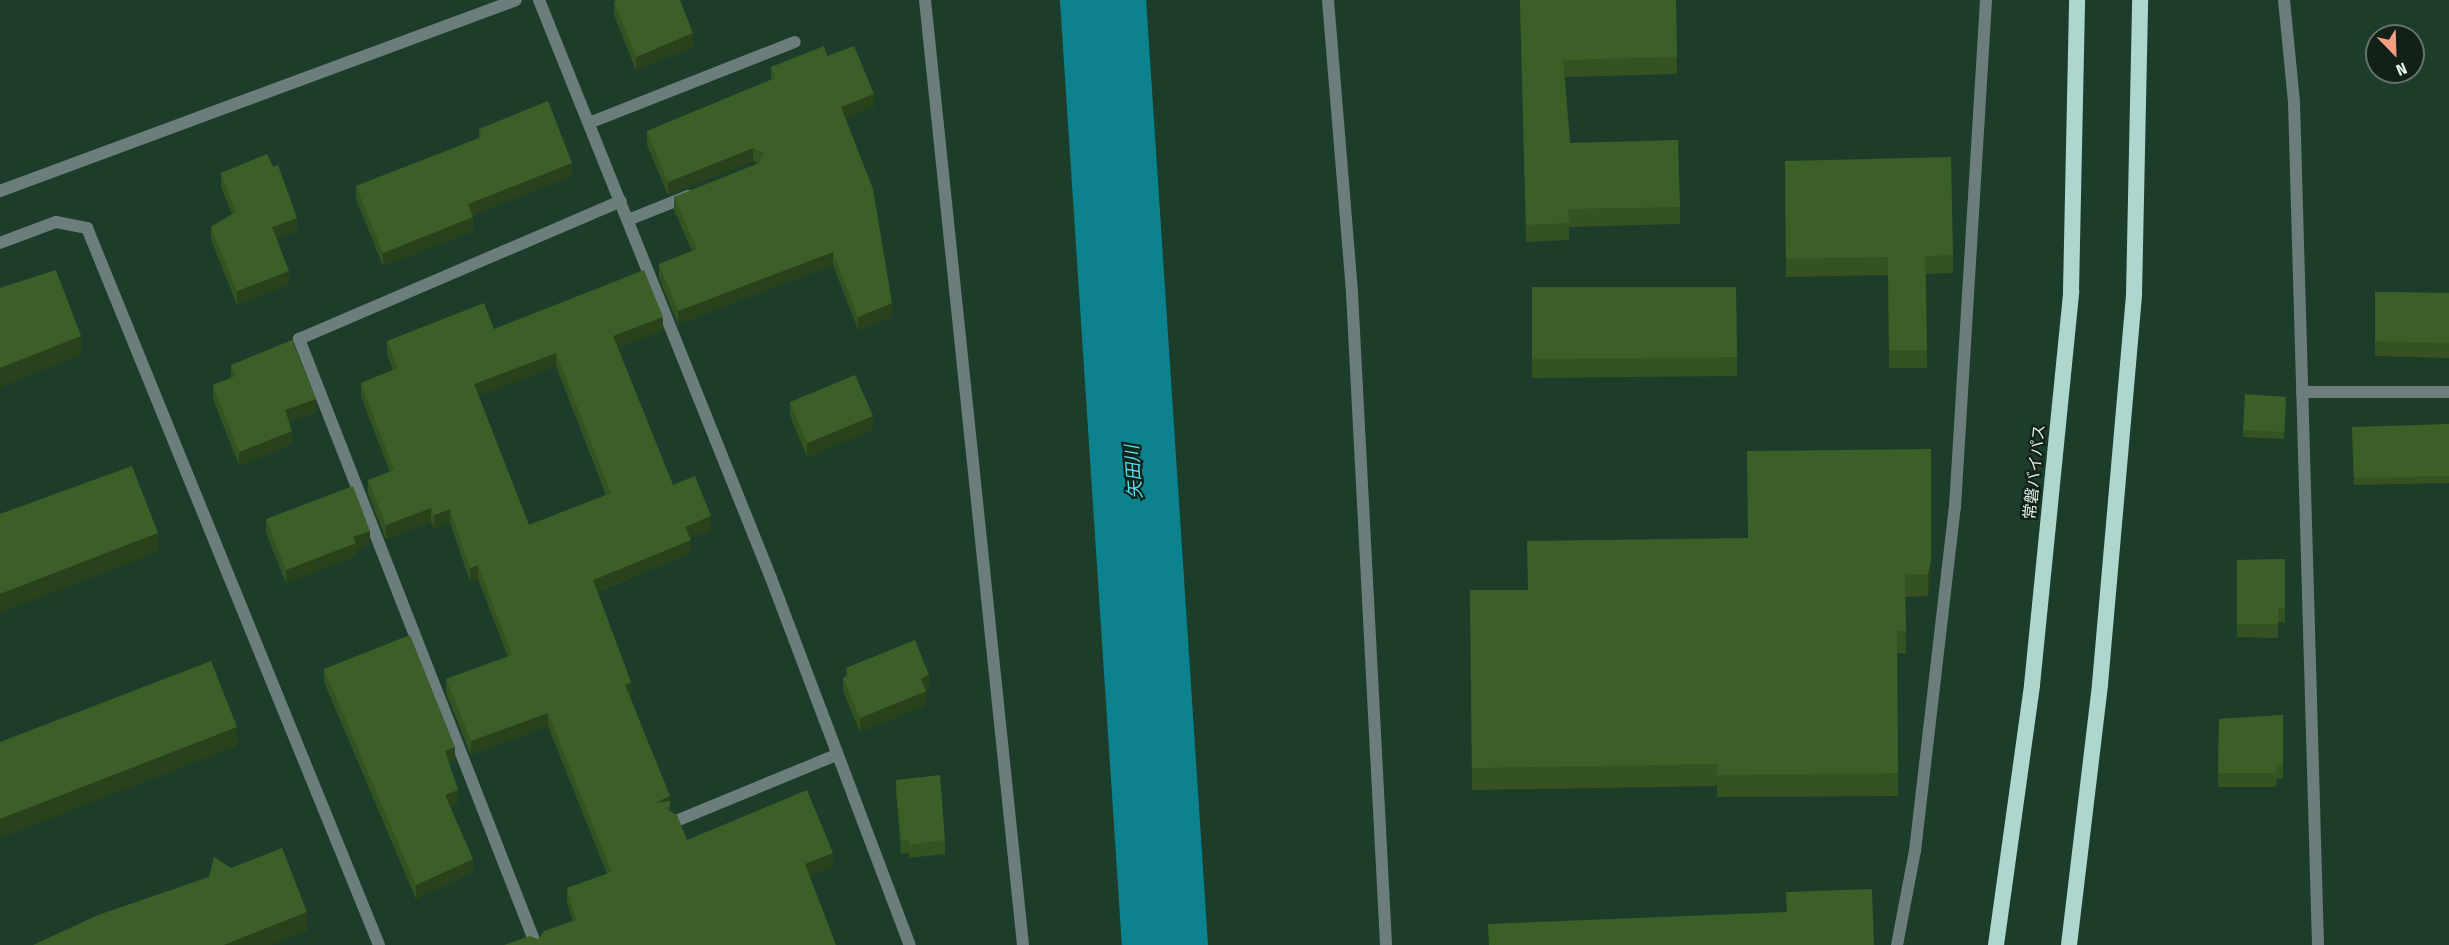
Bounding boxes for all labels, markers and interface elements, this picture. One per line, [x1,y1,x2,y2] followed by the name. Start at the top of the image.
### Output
[2365,24,2425,84] north arrow
[2393,59,2410,80] text: N
[2020,423,2050,521] street label: 常磐バイパス
[1121,444,1147,500] water label: 矢田川

